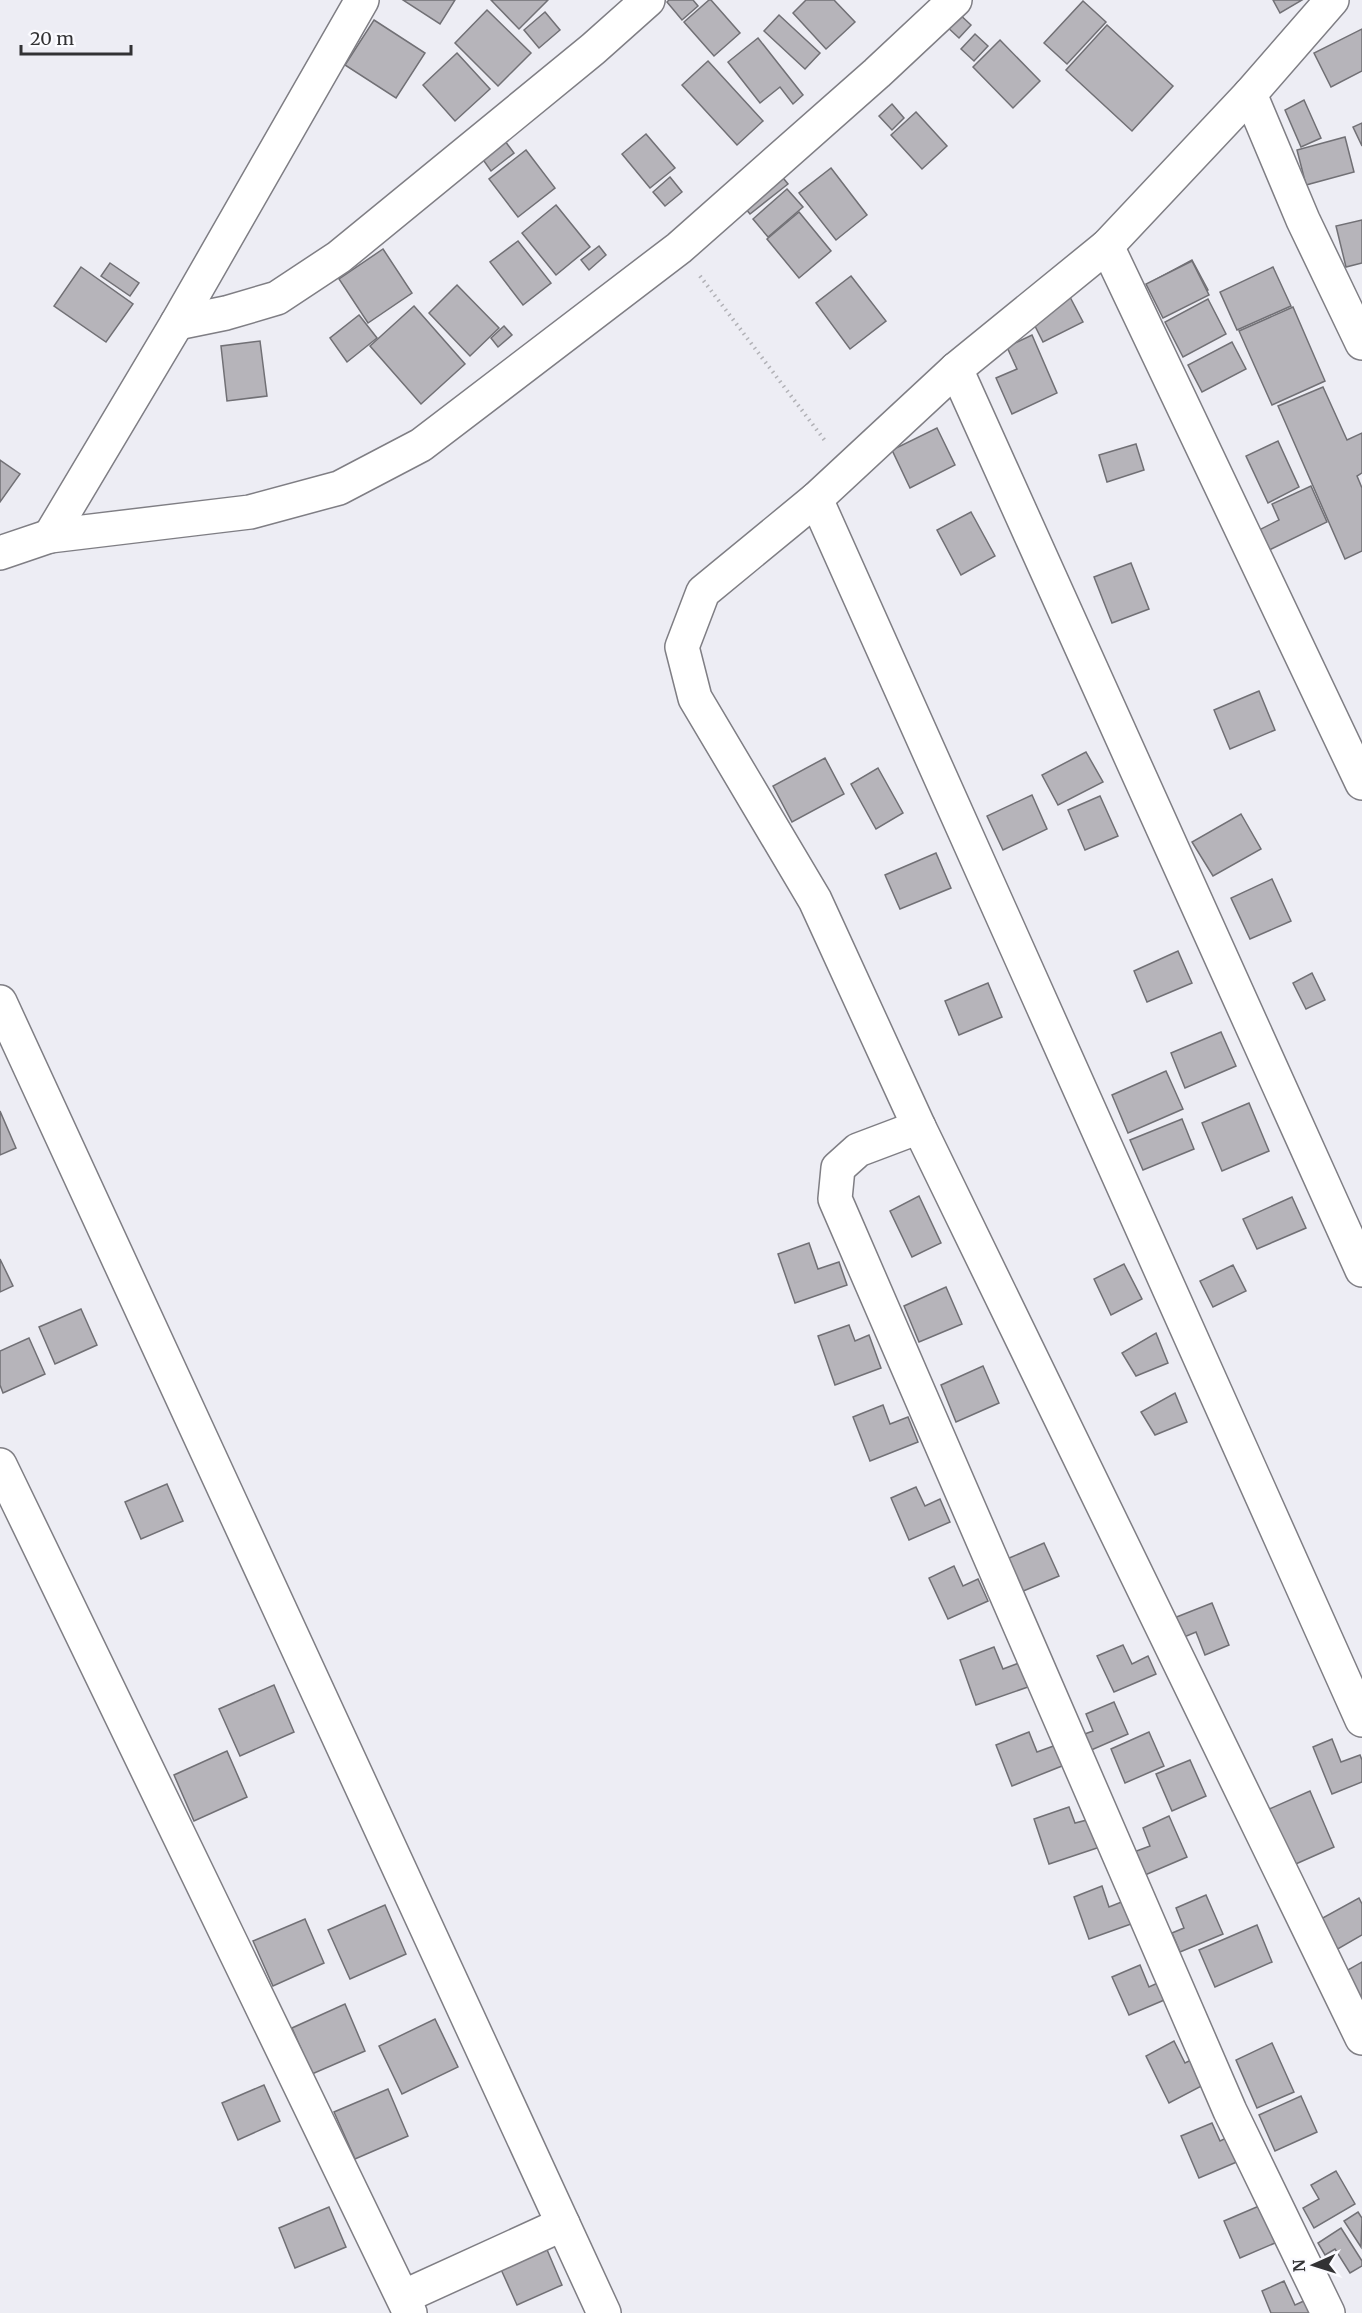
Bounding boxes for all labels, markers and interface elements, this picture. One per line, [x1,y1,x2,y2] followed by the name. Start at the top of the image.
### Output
[21,18,130,56] scale bar
[30,27,74,50] text: 20 m
[1284,2235,1344,2295] north arrow
[1289,2259,1309,2273] text: N

